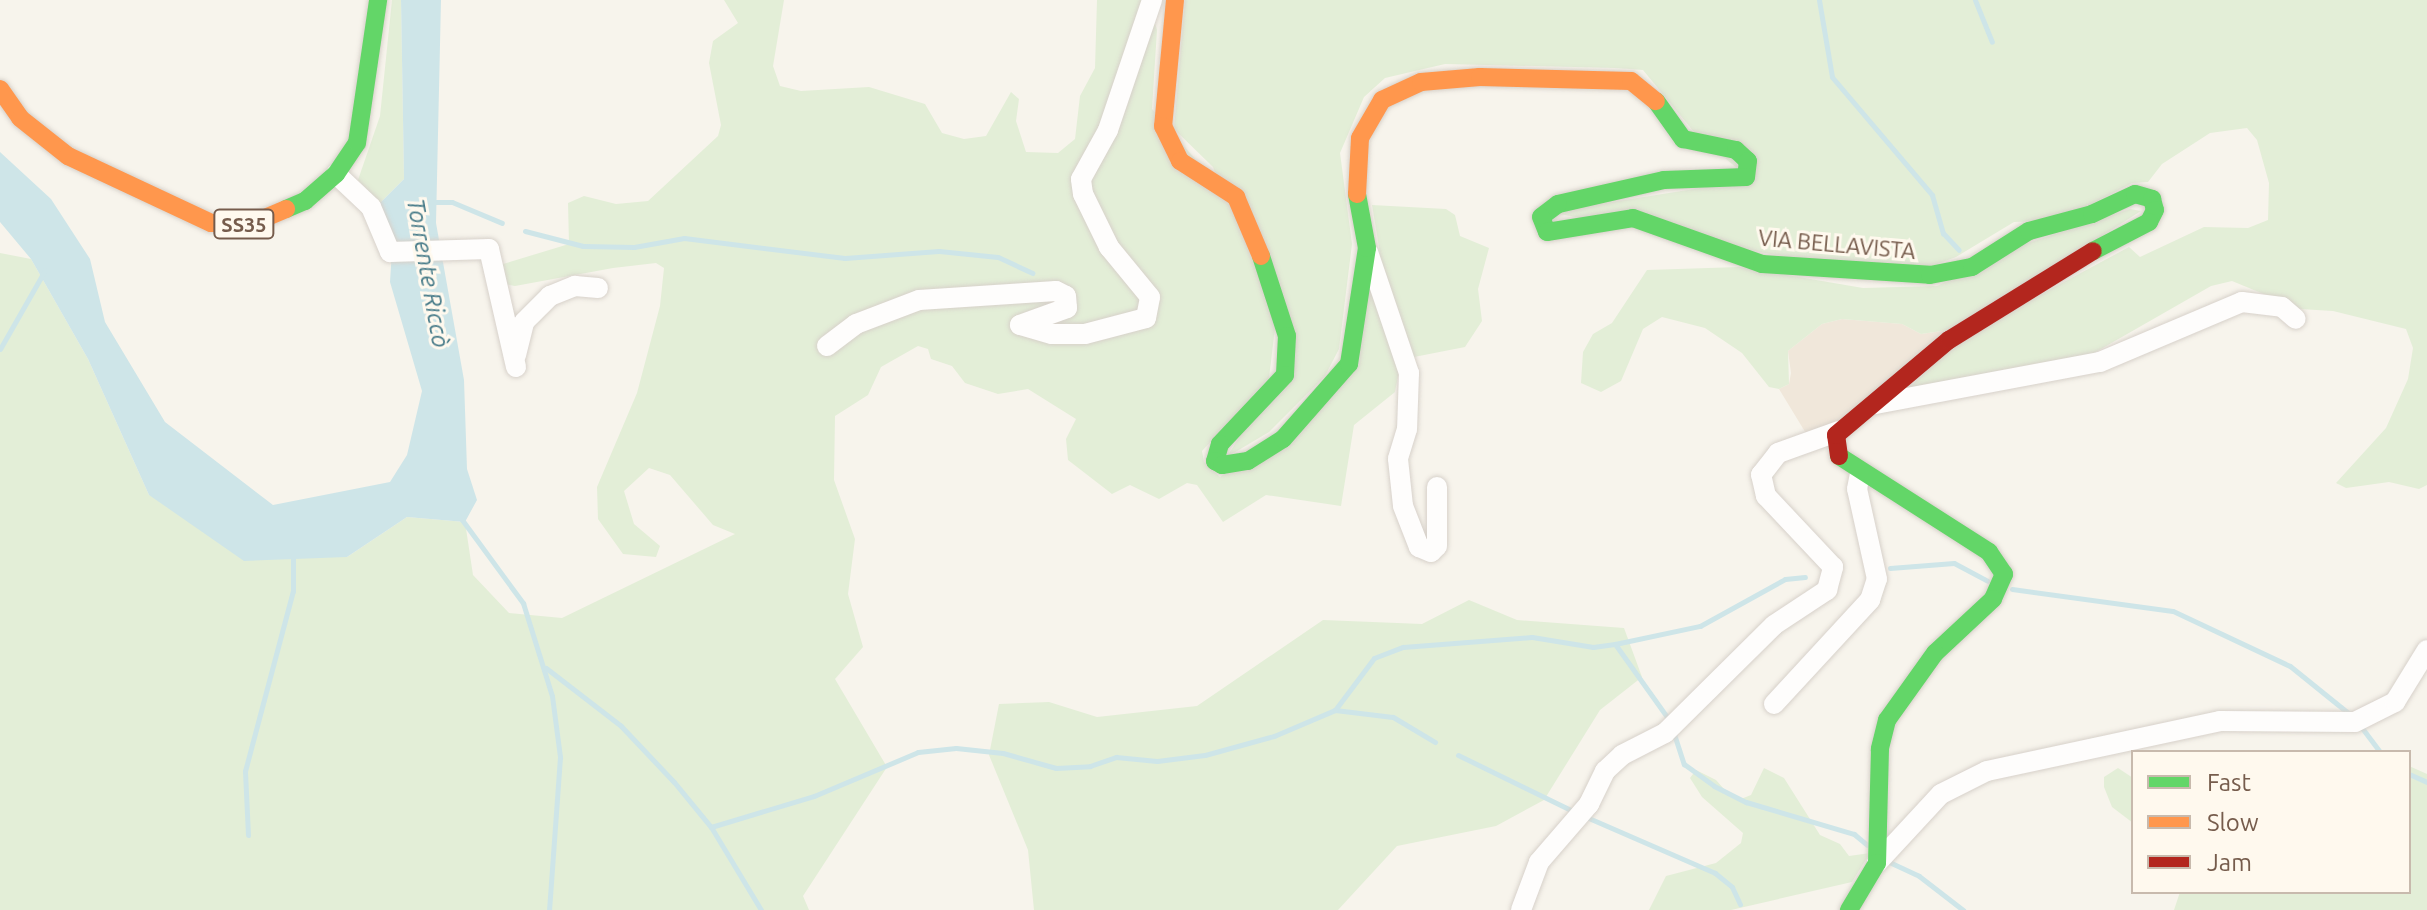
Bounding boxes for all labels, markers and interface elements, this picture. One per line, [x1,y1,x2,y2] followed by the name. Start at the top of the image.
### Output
[401,196,455,350] water label: Torrente Riccò
[212,208,276,240] road number: SS35
[1757,224,1917,264] street label: VIA BELLAVISTA
[2131,750,2411,894] legend
[2207,769,2251,796] text: Fast
[2207,809,2259,836] text: Slow
[2207,849,2252,876] text: Jam

